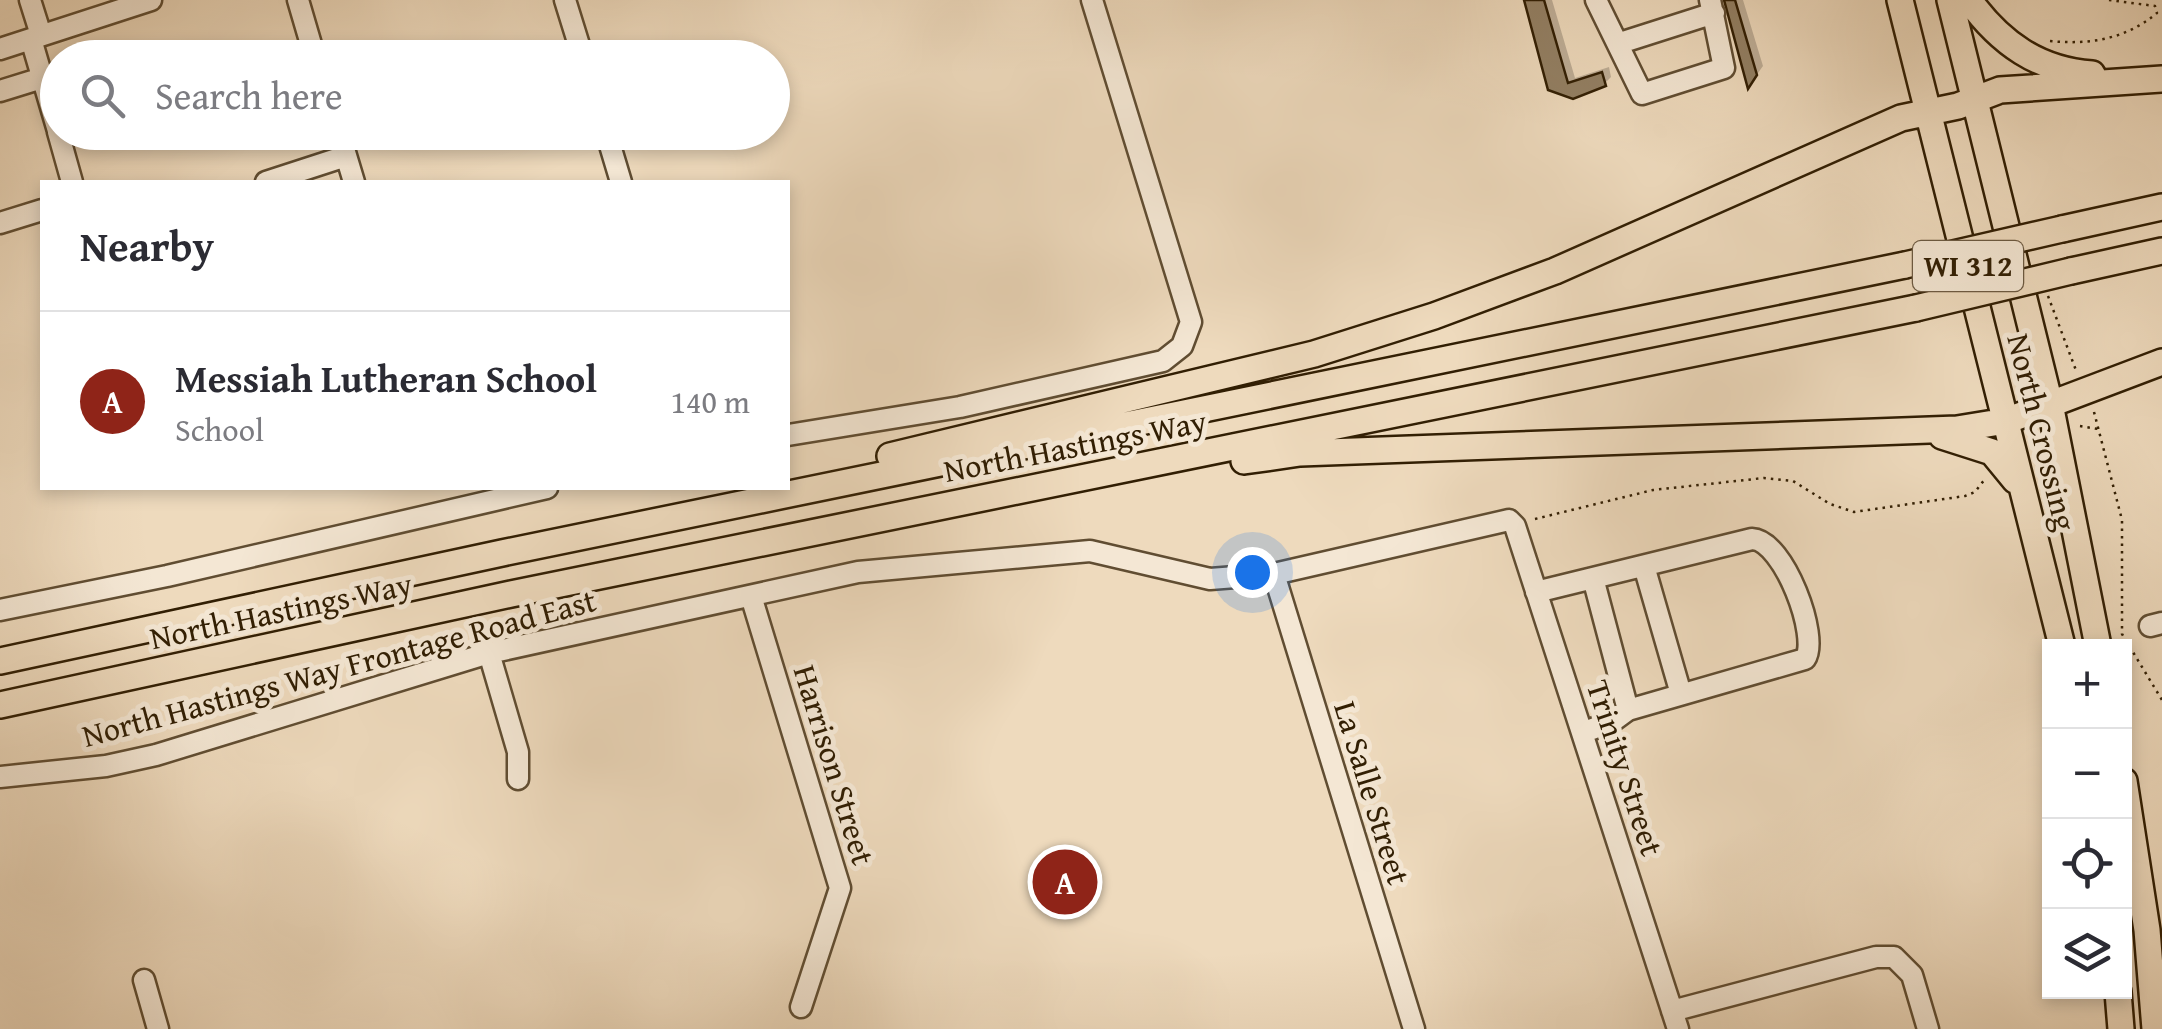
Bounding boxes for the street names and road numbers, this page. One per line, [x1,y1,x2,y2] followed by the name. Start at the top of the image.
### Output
[1913,241,2023,291] road number: WI 312
[1995,328,2090,535] street label: North Crossing
[939,397,1210,494] street label: North Hastings Way
[146,560,416,661] street label: North Hastings Way
[77,576,601,759] street label: North Hastings Way Frontage Road East
[782,659,887,871] street label: Harrison Street
[1575,674,1676,862] street label: Trinity Street
[1322,695,1423,890] street label: La Salle Street

